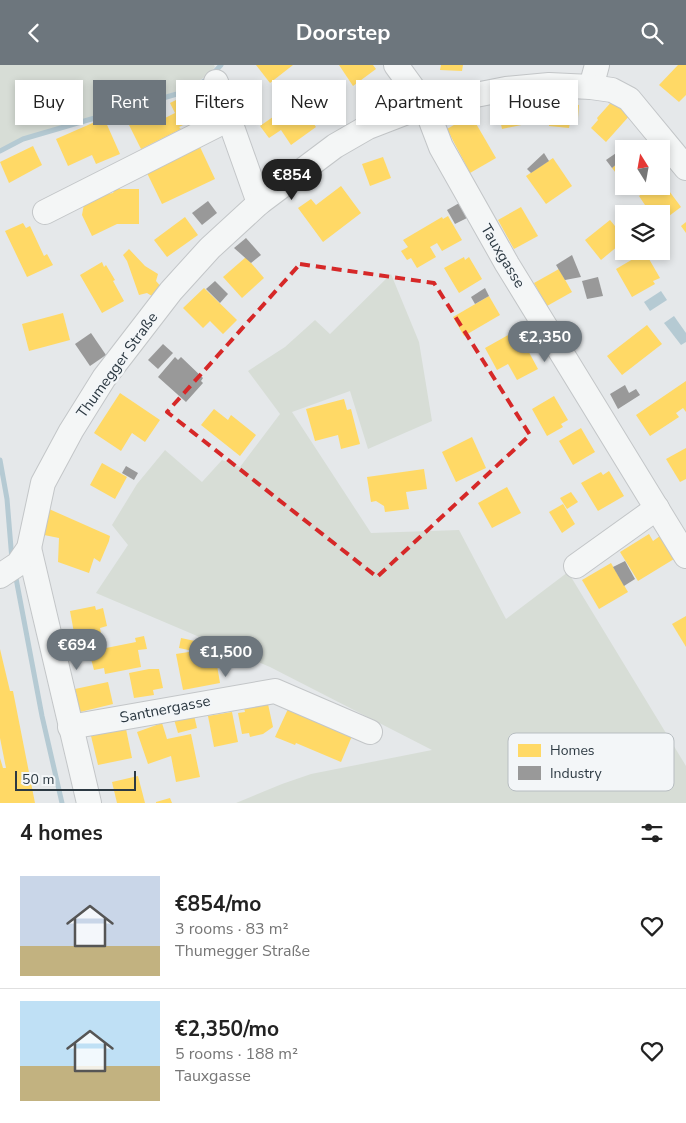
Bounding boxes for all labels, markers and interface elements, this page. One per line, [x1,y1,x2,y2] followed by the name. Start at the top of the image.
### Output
[296,18,390,48] text: Doorstep
[20,19,48,47] icon: back
[638,19,666,47] icon: search
[15,80,83,125] chip: Buy
[93,80,166,125] chip: Rent
[176,80,262,125] chip: Filters
[272,80,346,125] chip: New
[356,80,480,125] chip: Apartment
[490,80,578,125] chip: House
[615,140,670,195] north arrow
[615,140,670,260] map controls
[262,159,322,201] pin: €854
[273,164,311,186] text: €854
[615,205,670,260] button: layers
[476,220,530,292] street label: Tauxgasse
[72,308,162,422] street label: Thumegger Straße
[504,321,586,363] pin: €2,350
[519,326,571,348] text: €2,350
[47,629,107,671] pin: €694
[58,634,96,656] text: €694
[185,635,267,678] pin: €1,500
[200,641,252,663] text: €1,500
[118,690,212,728] street label: Santnergasse
[508,733,674,791] legend
[550,741,595,760] text: Homes
[550,764,603,783] text: Industry
[15,768,136,791] scale bar
[22,770,54,789] text: 50 m
[20,819,103,847] text: 4 homes
[638,819,666,847] icon: filters
[175,890,261,918] text: €854/mo
[60,896,120,956] icon: home
[638,912,666,940] icon: heart
[175,918,288,940] text: 3 rooms · 83 m²
[175,940,310,962] text: Thumegger Straße
[175,1015,279,1043] text: €2,350/mo
[60,1021,120,1081] icon: home
[638,1037,666,1065] icon: heart
[175,1043,298,1065] text: 5 rooms · 188 m²
[175,1065,251,1087] text: Tauxgasse

